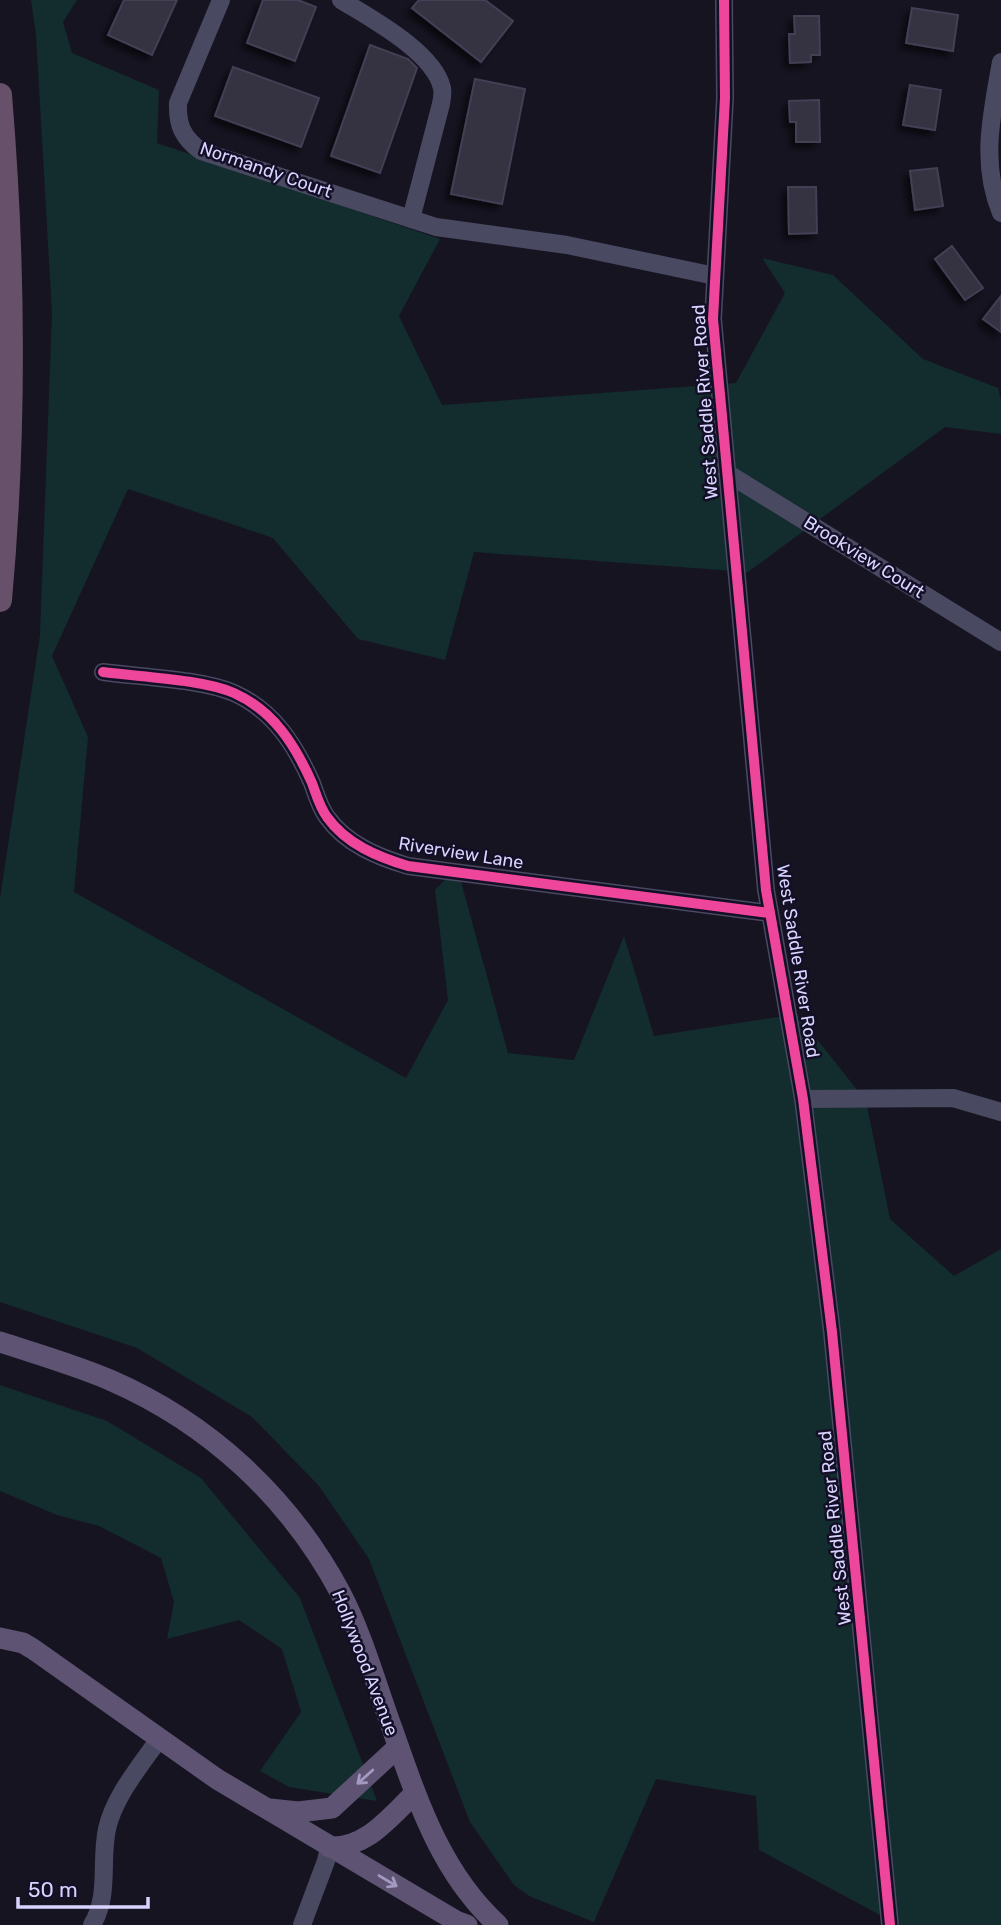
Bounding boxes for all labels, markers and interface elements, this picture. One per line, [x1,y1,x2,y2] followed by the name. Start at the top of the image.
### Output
[197,137,335,203] street label: Normandy Court
[687,304,723,500] street label: West Saddle River Road
[800,511,928,603] street label: Brookview Court
[397,832,525,874] street label: Riverview Lane
[772,863,824,1059] street label: West Saddle River Road
[814,1430,856,1626] street label: West Saddle River Road
[327,1587,403,1739] street label: Hollywood Avenue
[357,1769,374,1786] one-way arrow
[18,1866,147,1910] scale bar
[377,1875,398,1888] one-way arrow
[28,1877,78,1902] text: 50 m

